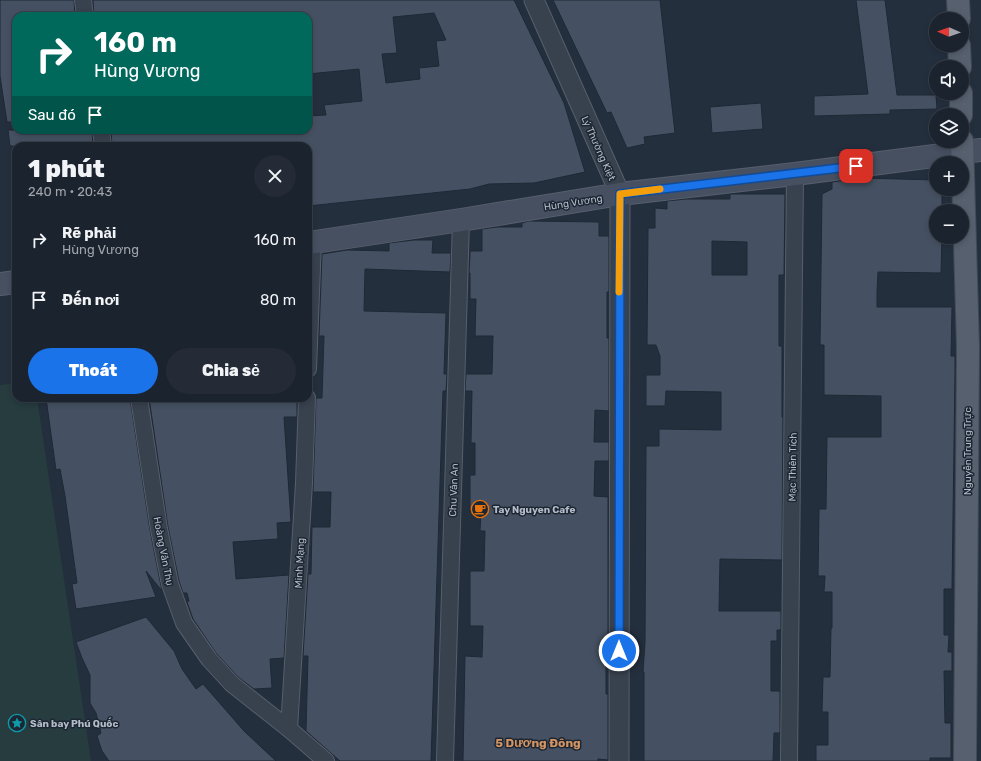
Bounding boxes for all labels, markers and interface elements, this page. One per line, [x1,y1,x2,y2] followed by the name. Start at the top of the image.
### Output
[929,12,969,52] north arrow
[929,12,969,244] map controls
[94,26,177,59] text: 160 m
[28,28,80,80] icon: right
[94,60,201,82] text: Hùng Vương
[929,60,969,100] button: sound
[84,104,106,126] icon: arrive
[28,106,76,124] text: Sau đó
[929,108,969,148] button: layers
[578,114,618,183] street label: Lý Thường Kiệt
[839,149,873,183] pin
[28,155,105,183] text: 1 phút
[254,155,296,197] button: close
[845,155,867,177] icon: arrive
[929,156,969,196] button: +
[28,184,112,199] text: 240 m · 20:43
[543,192,603,214] street label: Hùng Vương
[929,204,969,244] button: −
[62,224,116,242] text: Rẽ phải
[28,229,50,251] icon: right
[254,231,296,249] text: 160 m
[62,242,139,257] text: Hùng Vương
[28,289,50,311] icon: arrive
[62,291,119,309] text: Đến nơi
[260,291,296,309] text: 80 m
[28,348,158,394] button: Thoát
[166,348,296,394] button: Chia sẻ
[962,406,974,495] street label: Nguyễn Trung Trực
[786,432,800,502] street label: Mạc Thiên Tích
[447,463,461,517] street label: Chu Văn An
[470,499,490,519] cafe icon: Tay Nguyen Cafe
[493,504,575,516] place label: Tay Nguyen Cafe
[150,516,176,587] street label: Hoàng Văn Thụ
[293,538,307,589] street label: Minh Mạng
[598,630,640,672] position arrow
[7,713,27,733] place icon: Sân bay Phú Quốc
[30,717,118,730] place label: Sân bay Phú Quốc
[495,736,581,750] district label: 5 Dương Đông

